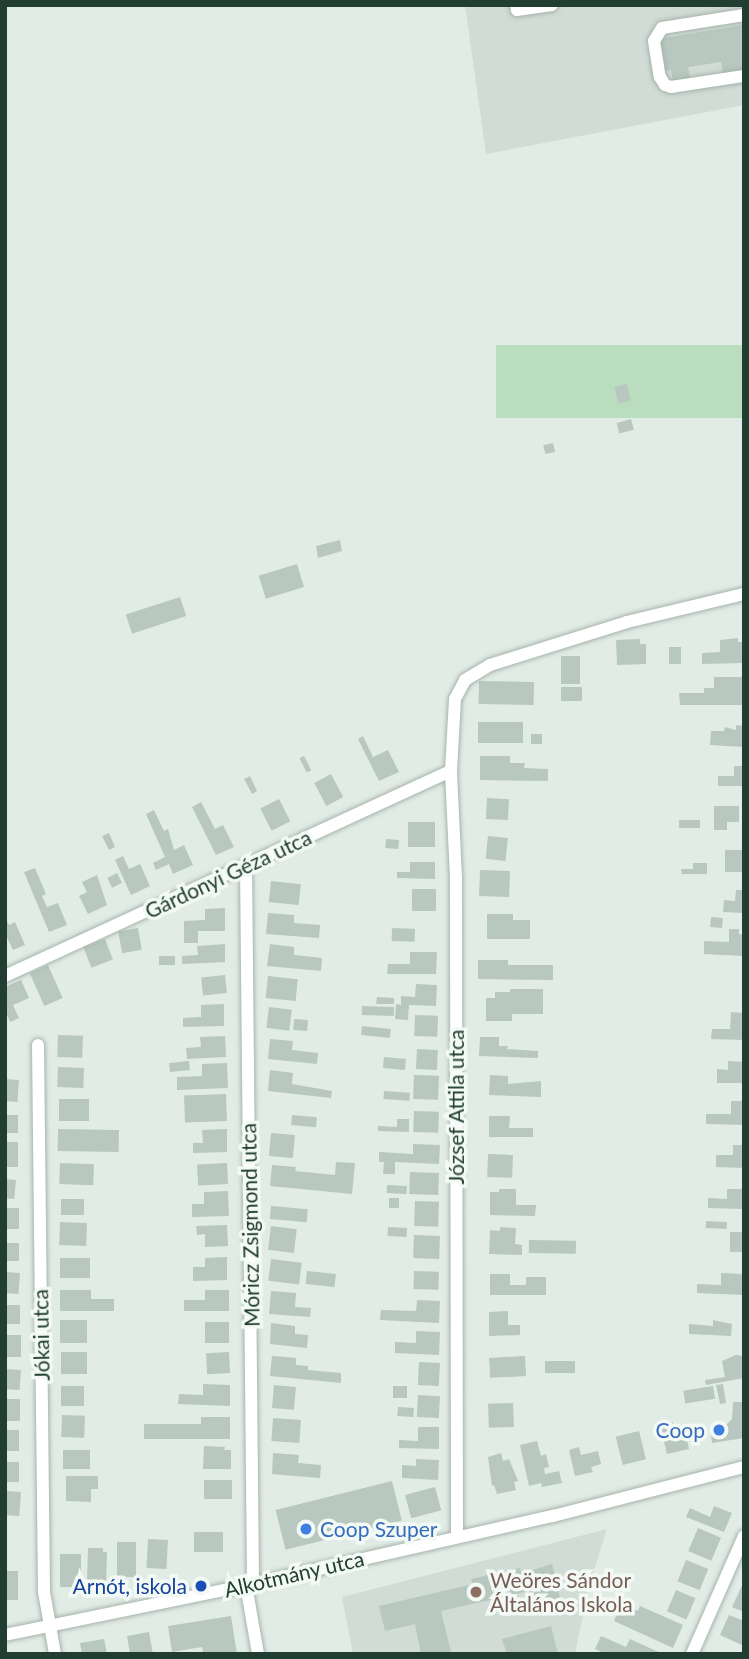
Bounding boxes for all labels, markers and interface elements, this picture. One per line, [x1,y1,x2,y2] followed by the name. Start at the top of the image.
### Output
[141,824,315,924] street label: Gárdonyi Géza utca
[443,1029,469,1185] street label: József Attila utca
[236,1123,264,1327] street label: Móricz Zsigmond utca
[28,1289,54,1381] street label: Jókai utca
[656,1417,705,1443] place label: Coop
[711,1422,727,1438] marker: Coop
[320,1516,438,1542] place label: Coop Szuper
[298,1521,314,1537] marker: Coop Szuper
[221,1546,367,1602] street label: Alkotmány utca
[490,1567,633,1617] place label: Weöres Sándor Általános Iskola
[73,1573,187,1599] place label: Arnót, iskola
[193,1578,209,1594] marker: Arnót, iskola
[468,1584,484,1600] marker: Weöres Sándor Általános Iskola

